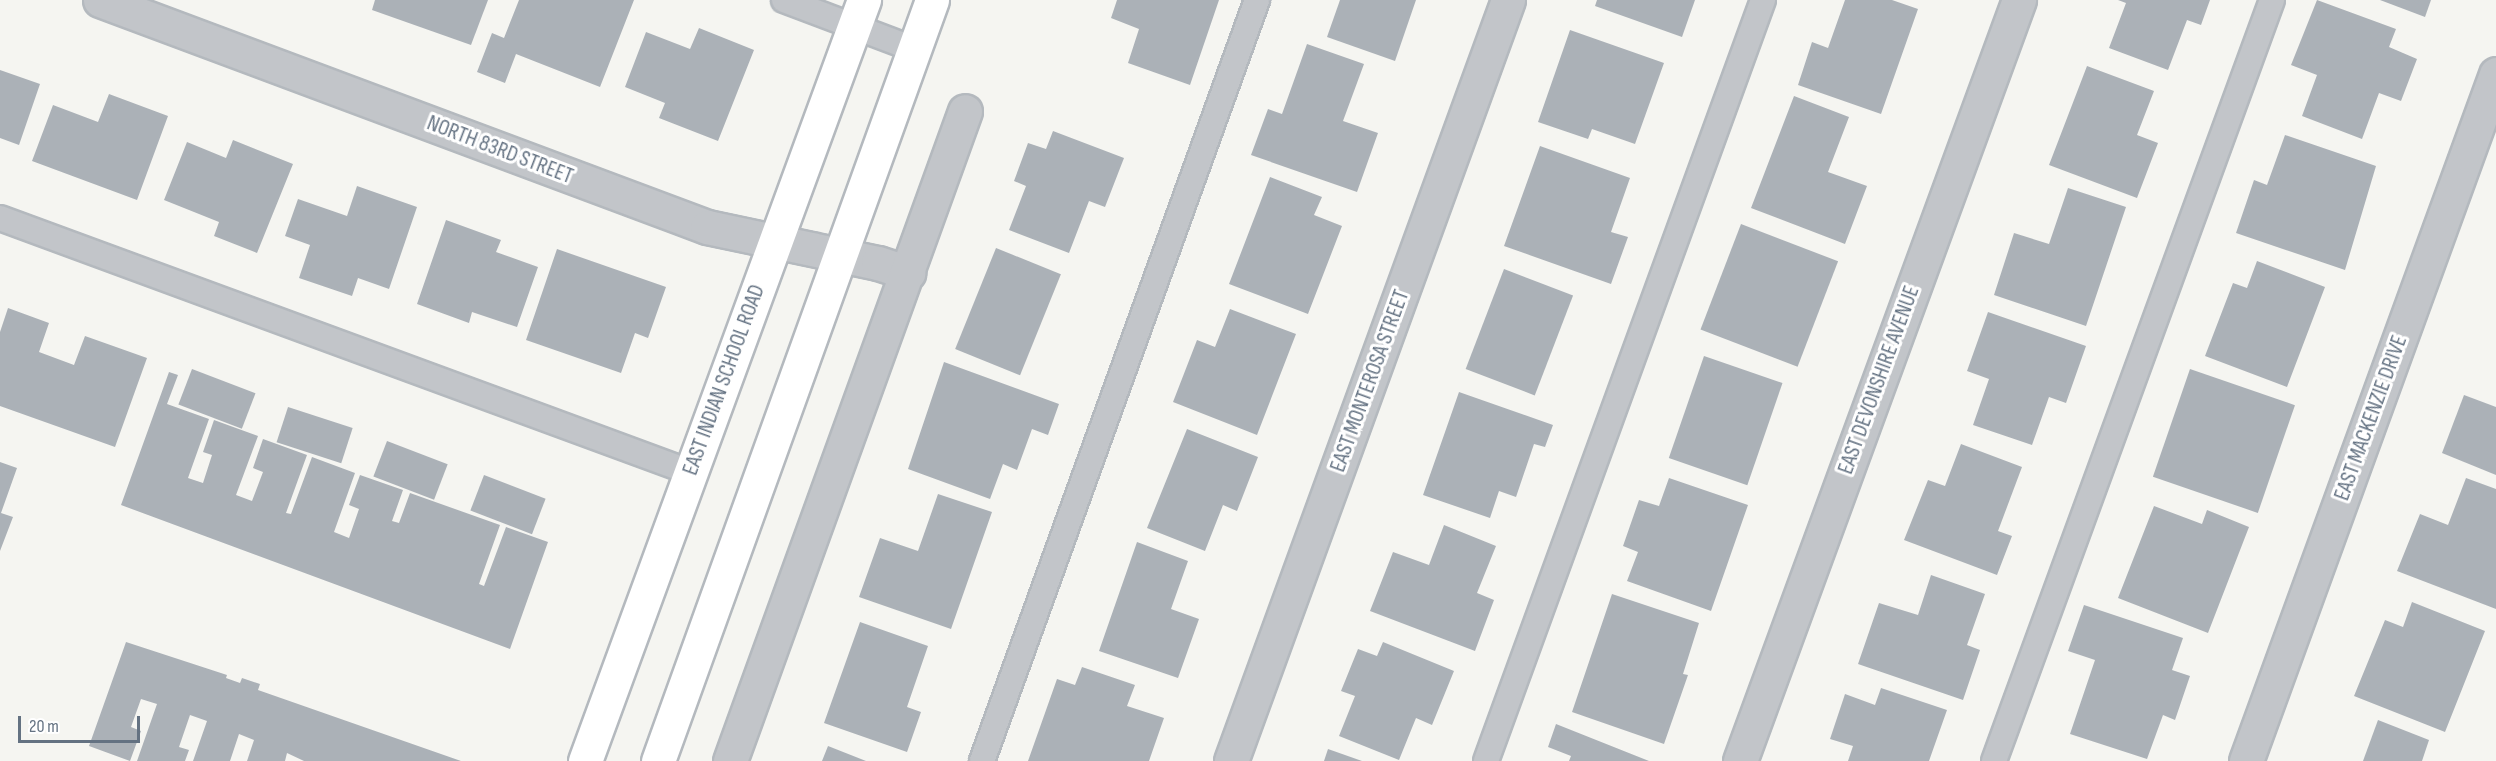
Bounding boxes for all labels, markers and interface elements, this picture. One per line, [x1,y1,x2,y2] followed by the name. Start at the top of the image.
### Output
[423,110,577,190] street label: NORTH 83RD STREET
[677,281,771,479] street label: EAST INDIAN SCHOOL ROAD
[1833,282,1925,478] street label: EAST DEVONSHIRE AVENUE
[1325,286,1415,476] street label: EAST MONTEROSA STREET
[2329,332,2413,504] street label: EAST MACKENZIE DRIVE
[21,704,142,742] scale bar
[29,716,59,737] text: 20 m

